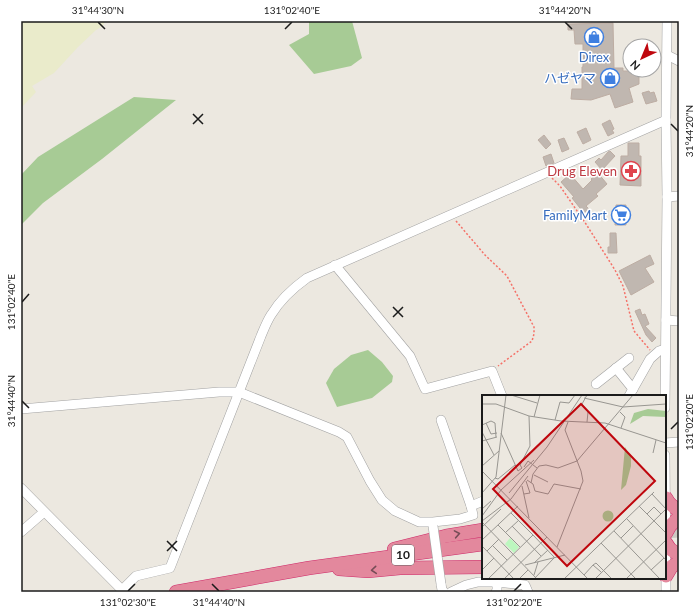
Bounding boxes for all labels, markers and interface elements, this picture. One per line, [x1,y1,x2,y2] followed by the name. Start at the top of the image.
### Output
[72,4,124,16] text: 31°44'30"N
[264,4,320,16] text: 131°02'40"E
[539,4,591,16] text: 31°44'20"N
[583,26,605,48] shop icon: Direx
[622,38,662,78] north arrow
[579,49,610,65] place label: Direx
[627,58,642,73] text: N
[599,67,621,89] shop icon: ハゼヤマ
[544,70,596,86] place label: ハゼヤマ
[683,105,695,157] text: 31°44'20"N
[620,160,642,182] pharmacy icon: Drug Eleven
[547,163,617,179] place label: Drug Eleven
[610,204,632,226] supermarket icon: FamilyMart
[543,207,607,223] place label: FamilyMart
[5,274,17,330] text: 131°02'40"E
[5,375,17,427] text: 31°44'40"N
[683,394,695,450] text: 131°02'20"E
[482,395,666,579] inset map
[454,530,460,539] one-way arrow
[392,545,414,565] road number: 10
[371,566,377,575] one-way arrow
[100,596,156,608] text: 131°02'30"E
[193,596,245,608] text: 31°44'40"N
[486,596,542,608] text: 131°02'20"E

